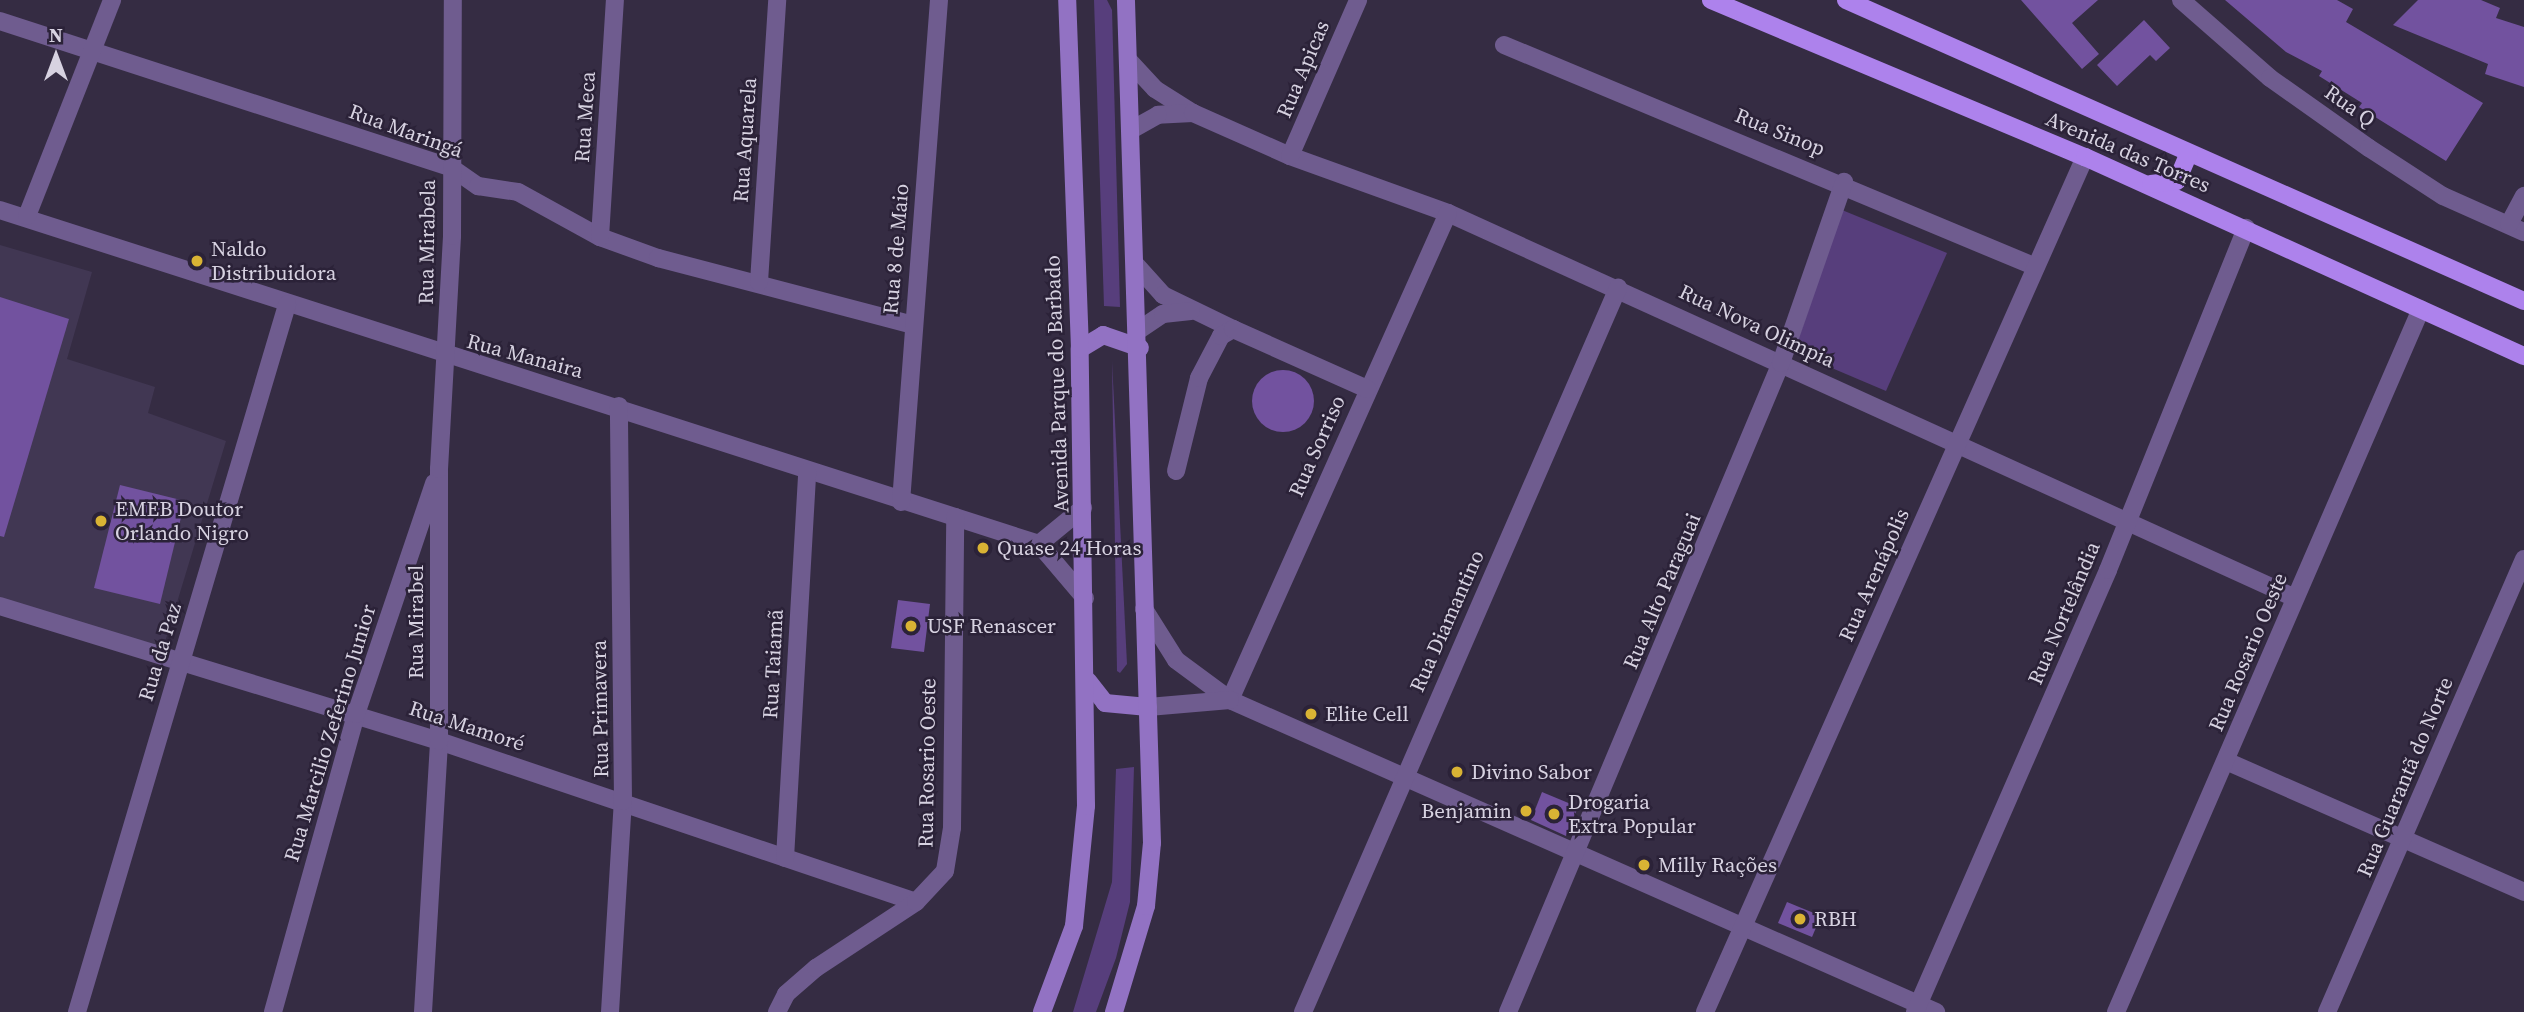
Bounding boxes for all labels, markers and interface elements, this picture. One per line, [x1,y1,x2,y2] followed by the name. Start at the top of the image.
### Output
[1271,17,1335,121] street label: Rua Apicas
[21,21,91,91] north arrow
[49,22,63,48] text: N
[569,71,601,163] street label: Rua Meca
[728,77,762,203] street label: Rua Aquarela
[2320,80,2380,132] street label: Rua Q
[346,99,466,163] street label: Rua Maringá
[1731,103,1829,161] street label: Rua Sinop
[2042,106,2214,198] street label: Avenida das Torres
[413,179,441,305] street label: Rua Mirabela
[878,183,914,315] street label: Rua 8 de Maio
[211,236,336,286] place label: Naldo Distribuidora
[189,253,205,269] marker: Naldo Distribuidora
[1040,255,1074,513] street label: Avenida Parque do Barbado
[1675,279,1839,373] street label: Rua Nova Olimpia
[464,328,586,384] street label: Rua Manaira
[1283,391,1351,501] street label: Rua Sorriso
[115,496,249,546] place label: EMEB Doutor Orlando Nigro
[1833,505,1915,645] street label: Rua Arenápolis
[1618,509,1706,673] street label: Rua Alto Paraguai
[93,513,109,529] marker: EMEB Doutor Orlando Nigro
[997,535,1142,561] place label: Quase 24 Horas
[2023,538,2105,688] street label: Rua Nortelândia
[975,540,991,556] marker: Quase 24 Horas
[1404,546,1490,696] street label: Rua Diamantino
[403,565,429,679] street label: Rua Mirabel
[2203,569,2293,735] street label: Rua Rosario Oeste
[133,600,187,704] street label: Rua da Paz
[279,601,381,865] street label: Rua Marcilio Zeferino Junior
[758,608,788,720] street label: Rua Taiamã
[927,613,1056,639] place label: USF Renascer
[901,616,921,636] marker: USF Renascer
[586,640,614,778] street label: Rua Primavera
[2351,673,2459,881] street label: Rua Guarantã do Norte
[913,678,941,848] street label: Rua Rosario Oeste
[406,695,528,757] street label: Rua Mamoré
[1325,701,1409,727] place label: Elite Cell
[1303,706,1319,722] marker: Elite Cell
[1471,759,1592,785] place label: Divino Sabor
[1449,764,1465,780] marker: Divino Sabor
[1568,789,1696,839] place label: Drogaria Extra Popular
[1421,798,1512,824] place label: Benjamin
[1518,803,1534,819] marker: Benjamin
[1546,806,1562,822] marker: Drogaria Extra Popular
[1658,852,1777,878] place label: Milly Rações
[1636,857,1652,873] marker: Milly Rações
[1814,906,1857,932] place label: RBH
[1792,911,1808,927] marker: RBH

